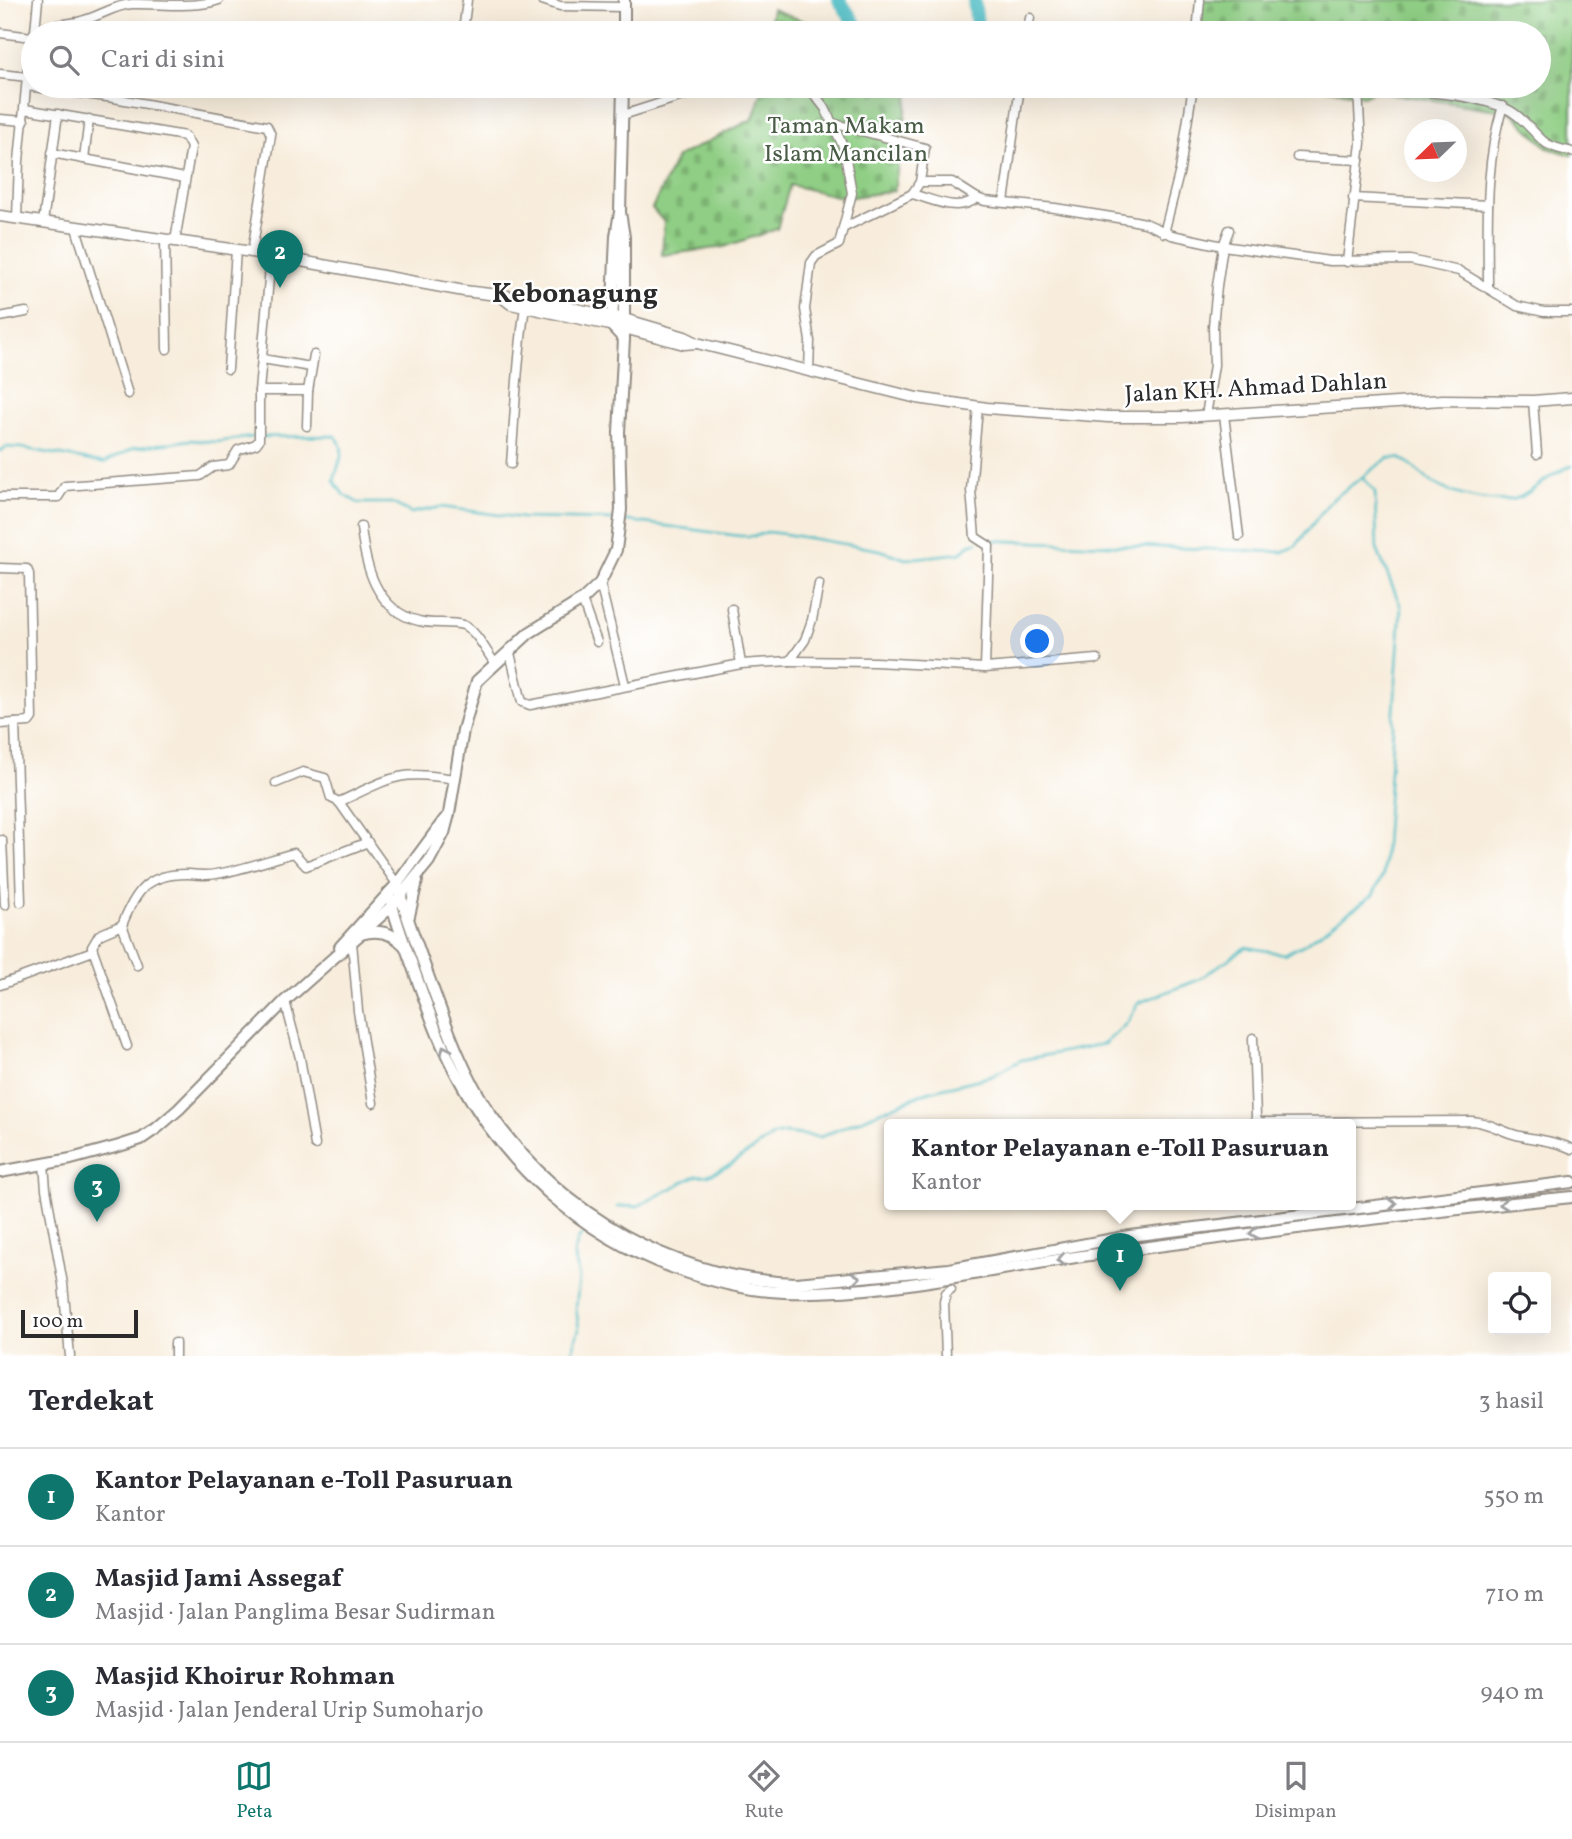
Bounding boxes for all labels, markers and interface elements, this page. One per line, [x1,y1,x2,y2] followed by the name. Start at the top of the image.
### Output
[21,21,1551,98] search box
[45,41,83,79] icon: search
[101,42,225,78] text: Cari di sini
[764,110,928,172] park label: Taman Makam Islam Mancilan
[1404,119,1467,182] north arrow
[257,230,303,288] pin: 2
[492,275,658,314] district label: Kebonagung
[1124,365,1388,413] street label: Jalan KH. Ahmad Dahlan
[1020,624,1054,658] your location
[439,1045,453,1058] one-way arrow
[884,1119,1356,1210] popup
[911,1131,1329,1167] text: Kantor Pelayanan e-Toll Pasuruan
[74,1164,120,1222] pin: 3
[911,1167,981,1199] text: Kantor
[1498,1196,1509,1211] one-way arrow
[1386,1197,1398,1212] one-way arrow
[1248,1226,1260,1241] one-way arrow
[1097,1233,1143,1291] pin: 1
[1055,1252,1067,1267] one-way arrow
[851,1271,862,1286] one-way arrow
[1488,1272,1551,1335] map controls
[1488,1272,1551,1335] button: locate
[21,1307,138,1339] scale bar
[32,1309,83,1335] text: 100 m
[28,1381,154,1423] text: Terdekat
[1479,1386,1544,1418] text: 3 hasil
[95,1463,513,1499] text: Kantor Pelayanan e-Toll Pasuruan
[46,1481,56,1513] text: 1
[1484,1481,1544,1513] text: 550 m
[95,1499,166,1531] text: Kantor
[95,1561,342,1597] text: Masjid Jami Assegaf
[45,1579,57,1611] text: 2
[1485,1579,1544,1611] text: 710 m
[95,1597,496,1629] text: Masjid · Jalan Panglima Besar Sudirman
[95,1659,395,1695] text: Masjid Khoirur Rohman
[45,1677,57,1709] text: 3
[1481,1677,1544,1709] text: 940 m
[95,1695,484,1727] text: Masjid · Jalan Jenderal Urip Sumoharjo
[235,1757,273,1825] tab: Peta
[744,1757,784,1825] tab: Rute
[1255,1757,1337,1825] tab: Disimpan

